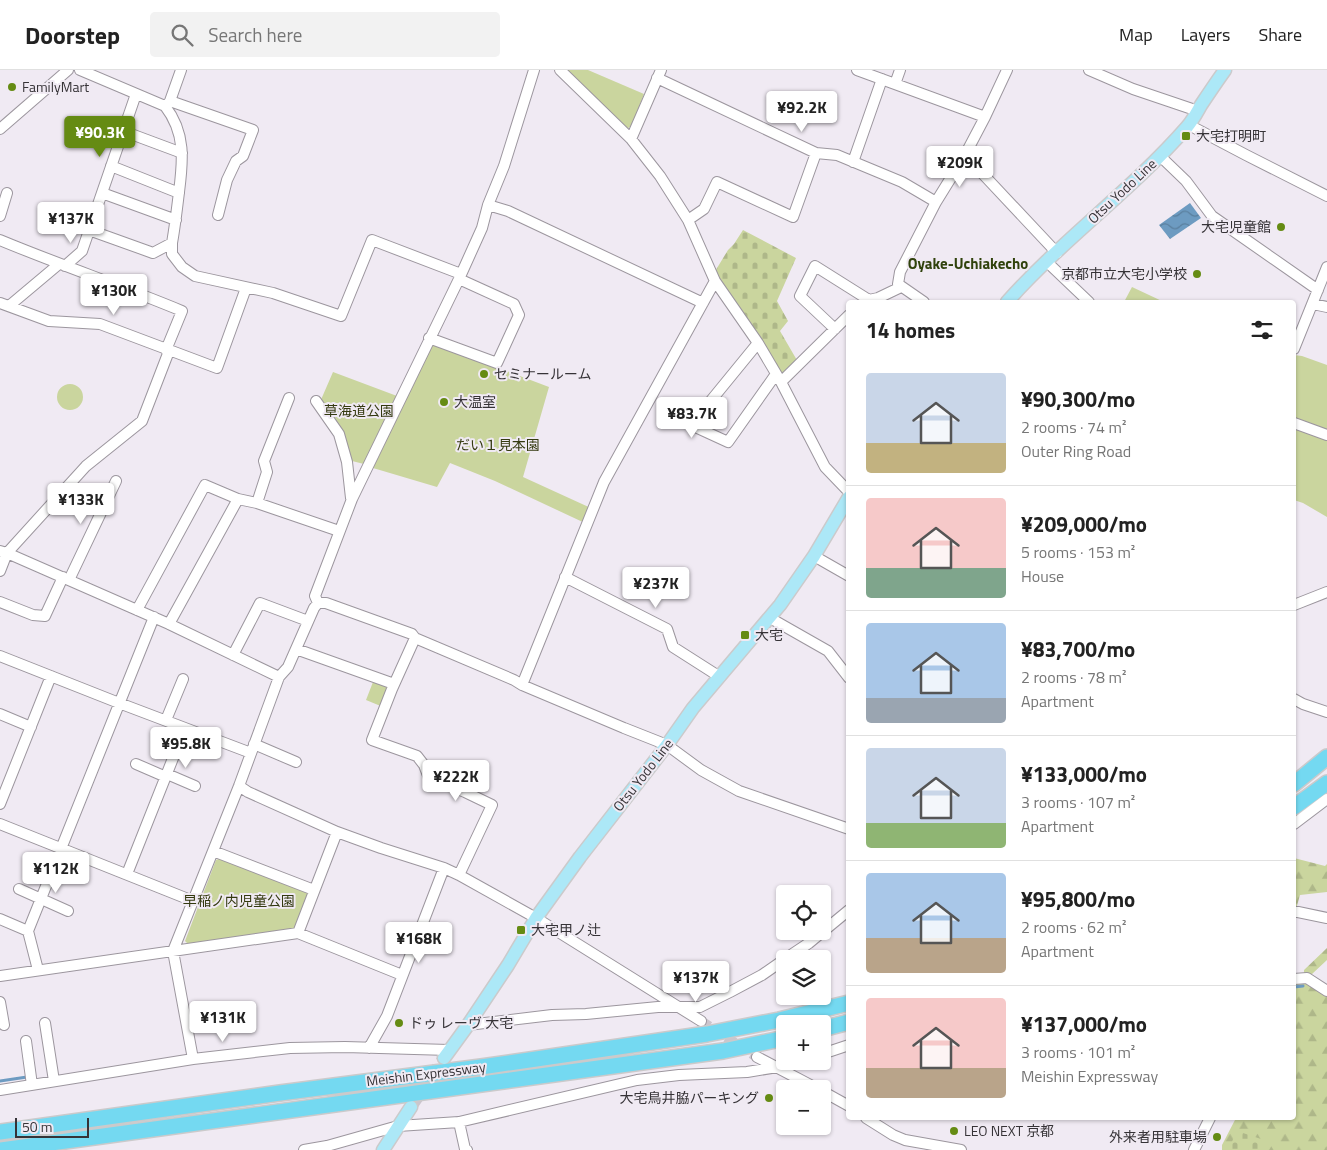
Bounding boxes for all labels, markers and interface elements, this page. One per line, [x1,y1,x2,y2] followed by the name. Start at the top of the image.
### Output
[150,12,500,57] search box
[25,17,120,53] text: Doorstep
[208,20,302,49] text: Search here
[168,21,196,49] icon: search
[1119,21,1153,48] text: Map
[1181,21,1230,48] text: Layers
[1258,21,1302,48] text: Share
[22,76,89,97] place label: FamilyMart
[6,81,18,93] marker: FamilyMart
[761,90,843,133] pin: ¥92.2K
[777,95,827,119] text: ¥92.2K
[59,116,141,158] pin: ¥90.3K
[75,120,125,144] text: ¥90.3K
[1196,125,1266,146] place label: 大宅打明町
[1180,130,1192,142] marker: 大宅打明町
[925,146,995,188] pin: ¥209K
[937,150,983,174] text: ¥209K
[1083,153,1161,228] street label: Otsu Yodo Line
[36,202,106,244] pin: ¥137K
[48,206,94,230] text: ¥137K
[1201,216,1271,237] place label: 大宅児童館
[1275,221,1287,233] marker: 大宅児童館
[908,252,1028,275] district label: Oyake-Uchiakecho
[1061,263,1187,284] place label: 京都市立大宅小学校
[1191,268,1203,280] marker: 京都市立大宅小学校
[79,274,149,316] pin: ¥130K
[91,278,137,302] text: ¥130K
[866,314,955,346] text: 14 homes
[1248,316,1276,344] icon: filters
[494,363,592,384] place label: セミナールーム
[478,368,490,380] marker: セミナールーム
[1021,383,1135,415] text: ¥90,300/mo
[454,391,496,412] place label: 大温室
[906,393,966,453] icon: home
[438,396,450,408] marker: 大温室
[651,396,733,439] pin: ¥83.7K
[324,400,394,421] park label: 草海道公園
[667,401,717,425] text: ¥83.7K
[1021,415,1126,439] text: 2 rooms · 74 m²
[456,434,540,455] park label: だい１見本園
[1021,439,1131,463] text: Outer Ring Road
[46,482,116,525] pin: ¥133K
[58,487,104,511] text: ¥133K
[1021,508,1147,540] text: ¥209,000/mo
[906,518,966,578] icon: home
[1021,540,1135,564] text: 5 rooms · 153 m²
[1021,564,1064,588] text: House
[621,566,691,609] pin: ¥237K
[633,571,679,595] text: ¥237K
[755,624,783,645] place label: 大宅
[739,629,751,641] marker: 大宅
[1021,633,1135,665] text: ¥83,700/mo
[906,643,966,703] icon: home
[1021,665,1126,689] text: 2 rooms · 78 m²
[1021,689,1094,713] text: Apartment
[145,726,227,769] pin: ¥95.8K
[161,731,211,755] text: ¥95.8K
[607,734,678,816] street label: Otsu Yodo Line
[1021,758,1147,790] text: ¥133,000/mo
[421,760,491,802] pin: ¥222K
[433,764,479,788] text: ¥222K
[906,768,966,828] icon: home
[1021,790,1135,814] text: 3 rooms · 107 m²
[1021,814,1094,838] text: Apartment
[21,852,91,894] pin: ¥112K
[33,856,79,880] text: ¥112K
[1021,883,1135,915] text: ¥95,800/mo
[776,885,831,1135] map controls
[776,885,831,940] button: locate
[183,890,295,911] park label: 早稲ノ内児童公園
[906,893,966,953] icon: home
[1021,915,1126,939] text: 2 rooms · 62 m²
[531,919,601,940] place label: 大宅甲ノ辻
[384,922,454,964] pin: ¥168K
[515,924,527,936] marker: 大宅甲ノ辻
[396,926,442,950] text: ¥168K
[1021,939,1094,963] text: Apartment
[776,950,831,1005] button: layers
[661,960,731,1003] pin: ¥137K
[673,965,719,989] text: ¥137K
[188,1000,258,1043] pin: ¥131K
[200,1005,246,1029] text: ¥131K
[1021,1008,1147,1040] text: ¥137,000/mo
[409,1012,513,1033] place label: ドゥ レーヴ 大宅
[776,1015,831,1070] button: +
[393,1017,405,1029] marker: ドゥ レーヴ 大宅
[906,1018,966,1078] icon: home
[1021,1040,1135,1064] text: 3 rooms · 101 m²
[365,1056,487,1091] street label: Meishin Expressway
[1021,1064,1158,1088] text: Meishin Expressway
[776,1080,831,1135] button: −
[619,1087,759,1108] place label: 大宅鳥井脇パーキング
[763,1092,775,1104] marker: 大宅鳥井脇パーキング
[15,1115,89,1138] scale bar
[22,1116,52,1137] text: 50 m
[964,1120,1054,1141] place label: LEO NEXT 京都
[948,1125,960,1137] marker: LEO NEXT 京都
[1109,1126,1207,1147] place label: 外来者用駐車場
[1211,1131,1223,1143] marker: 外来者用駐車場

